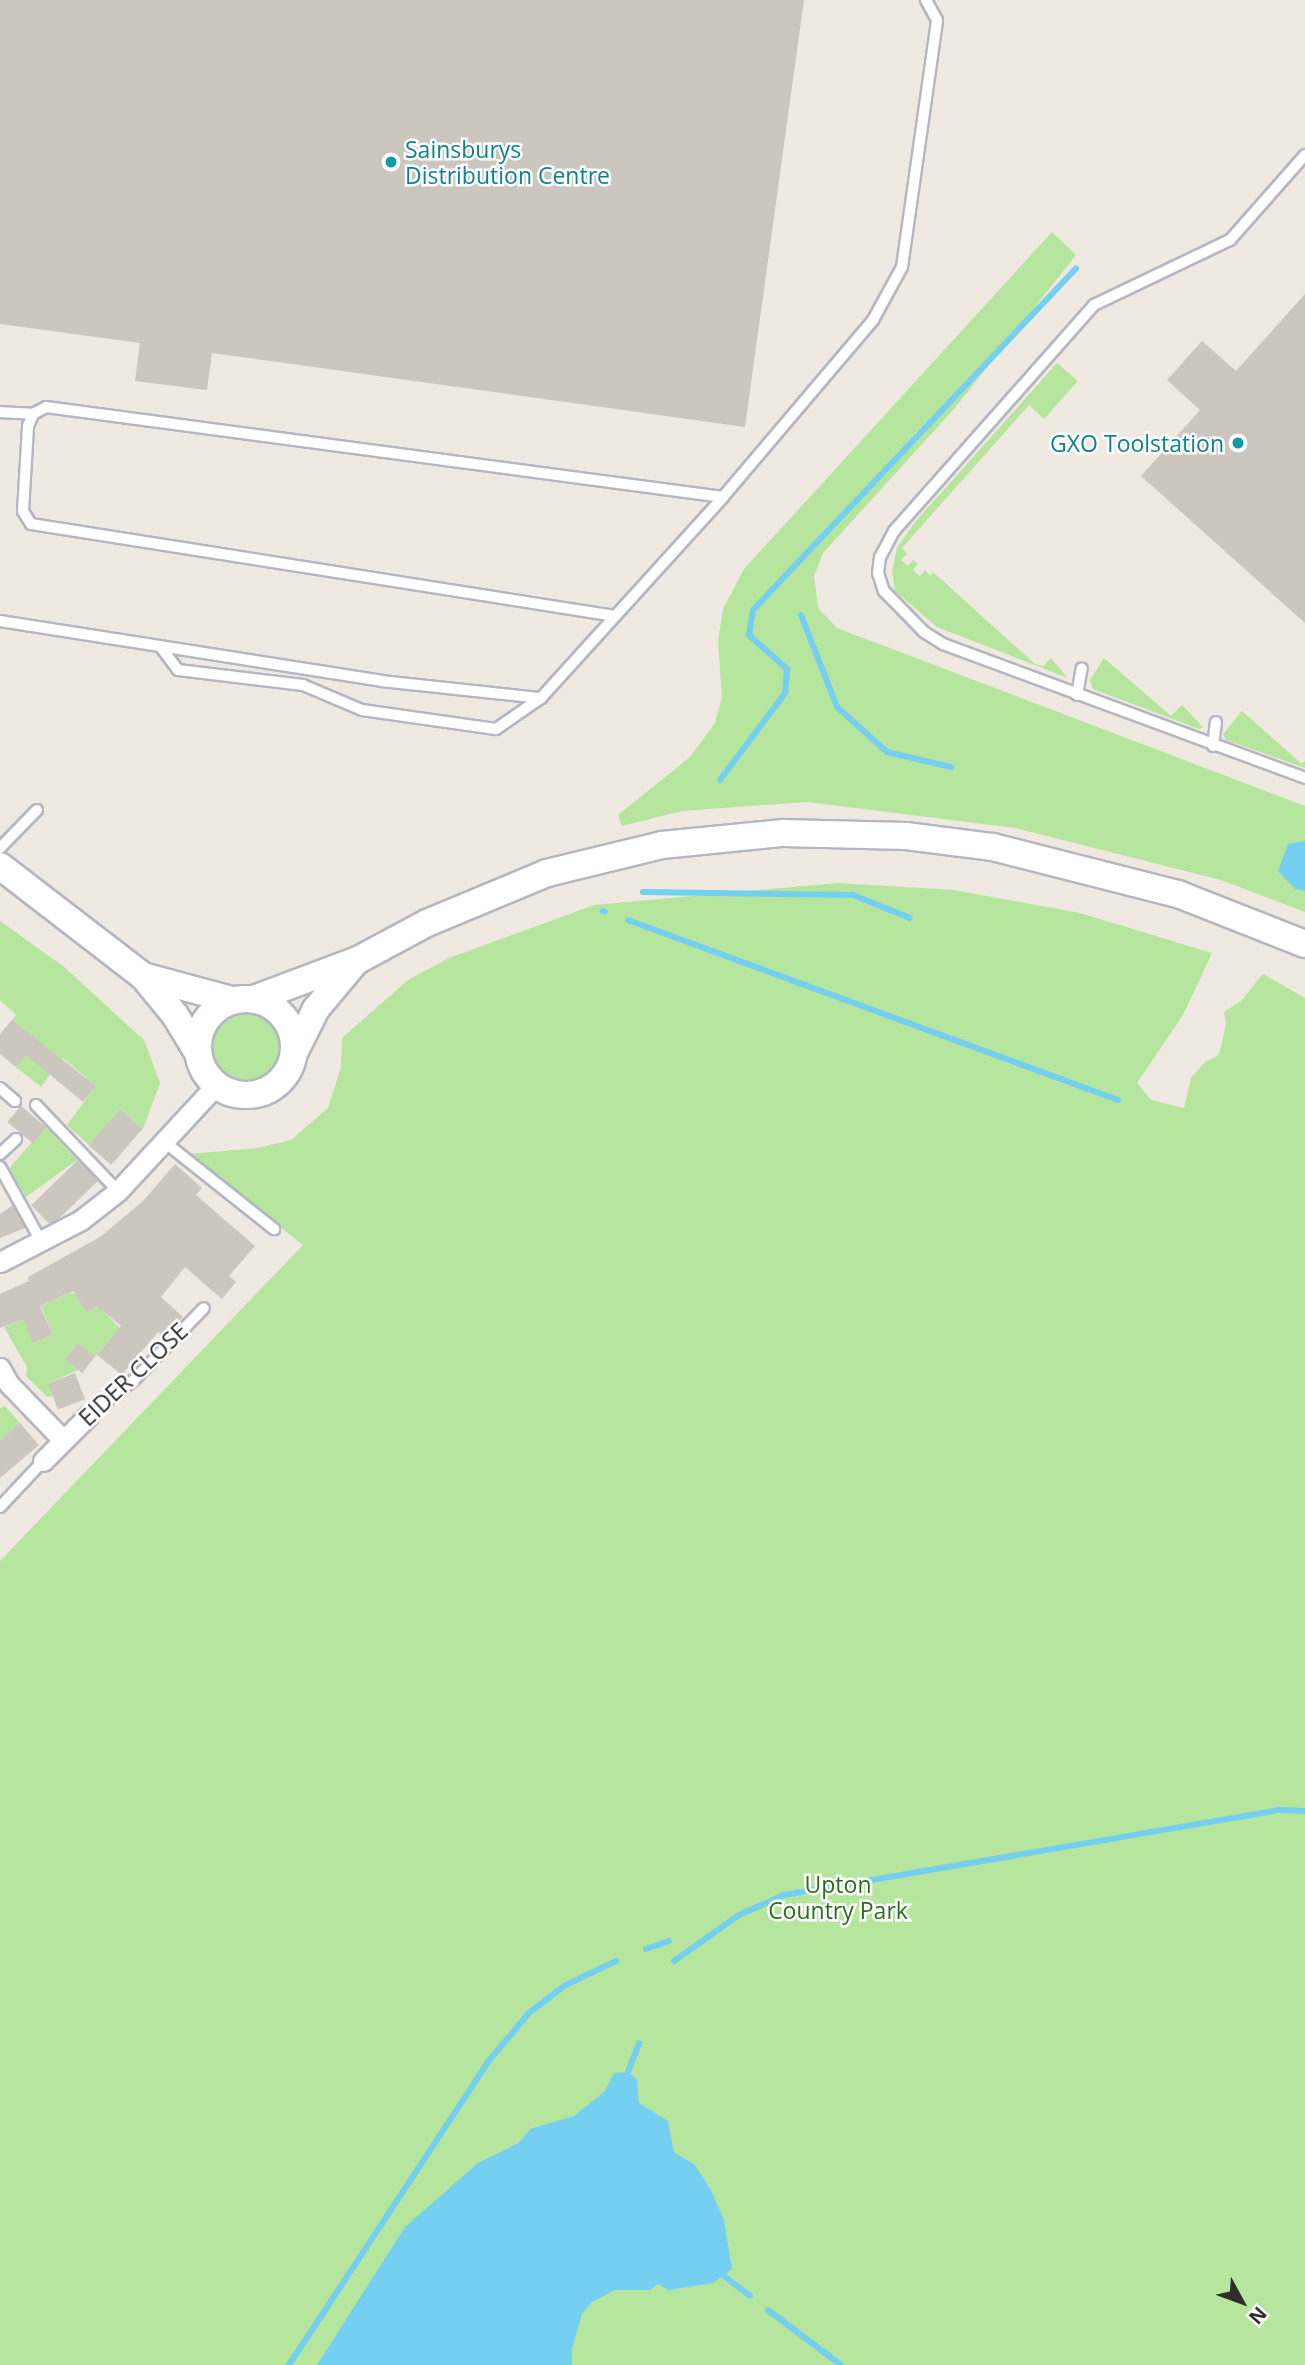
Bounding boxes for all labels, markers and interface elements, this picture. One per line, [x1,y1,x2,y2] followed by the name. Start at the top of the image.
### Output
[405,135,610,189] place label: Sainsburys Distribution Centre
[383,154,399,170] marker: Sainsburys Distribution Centre
[1050,429,1224,457] place label: GXO Toolstation
[1230,435,1246,451] marker: GXO Toolstation
[73,1317,193,1431] street label: EIDER CLOSE
[768,1870,908,1924] park label: Upton Country Park
[1207,2267,1277,2337] north arrow
[1243,2301,1273,2330] text: N

